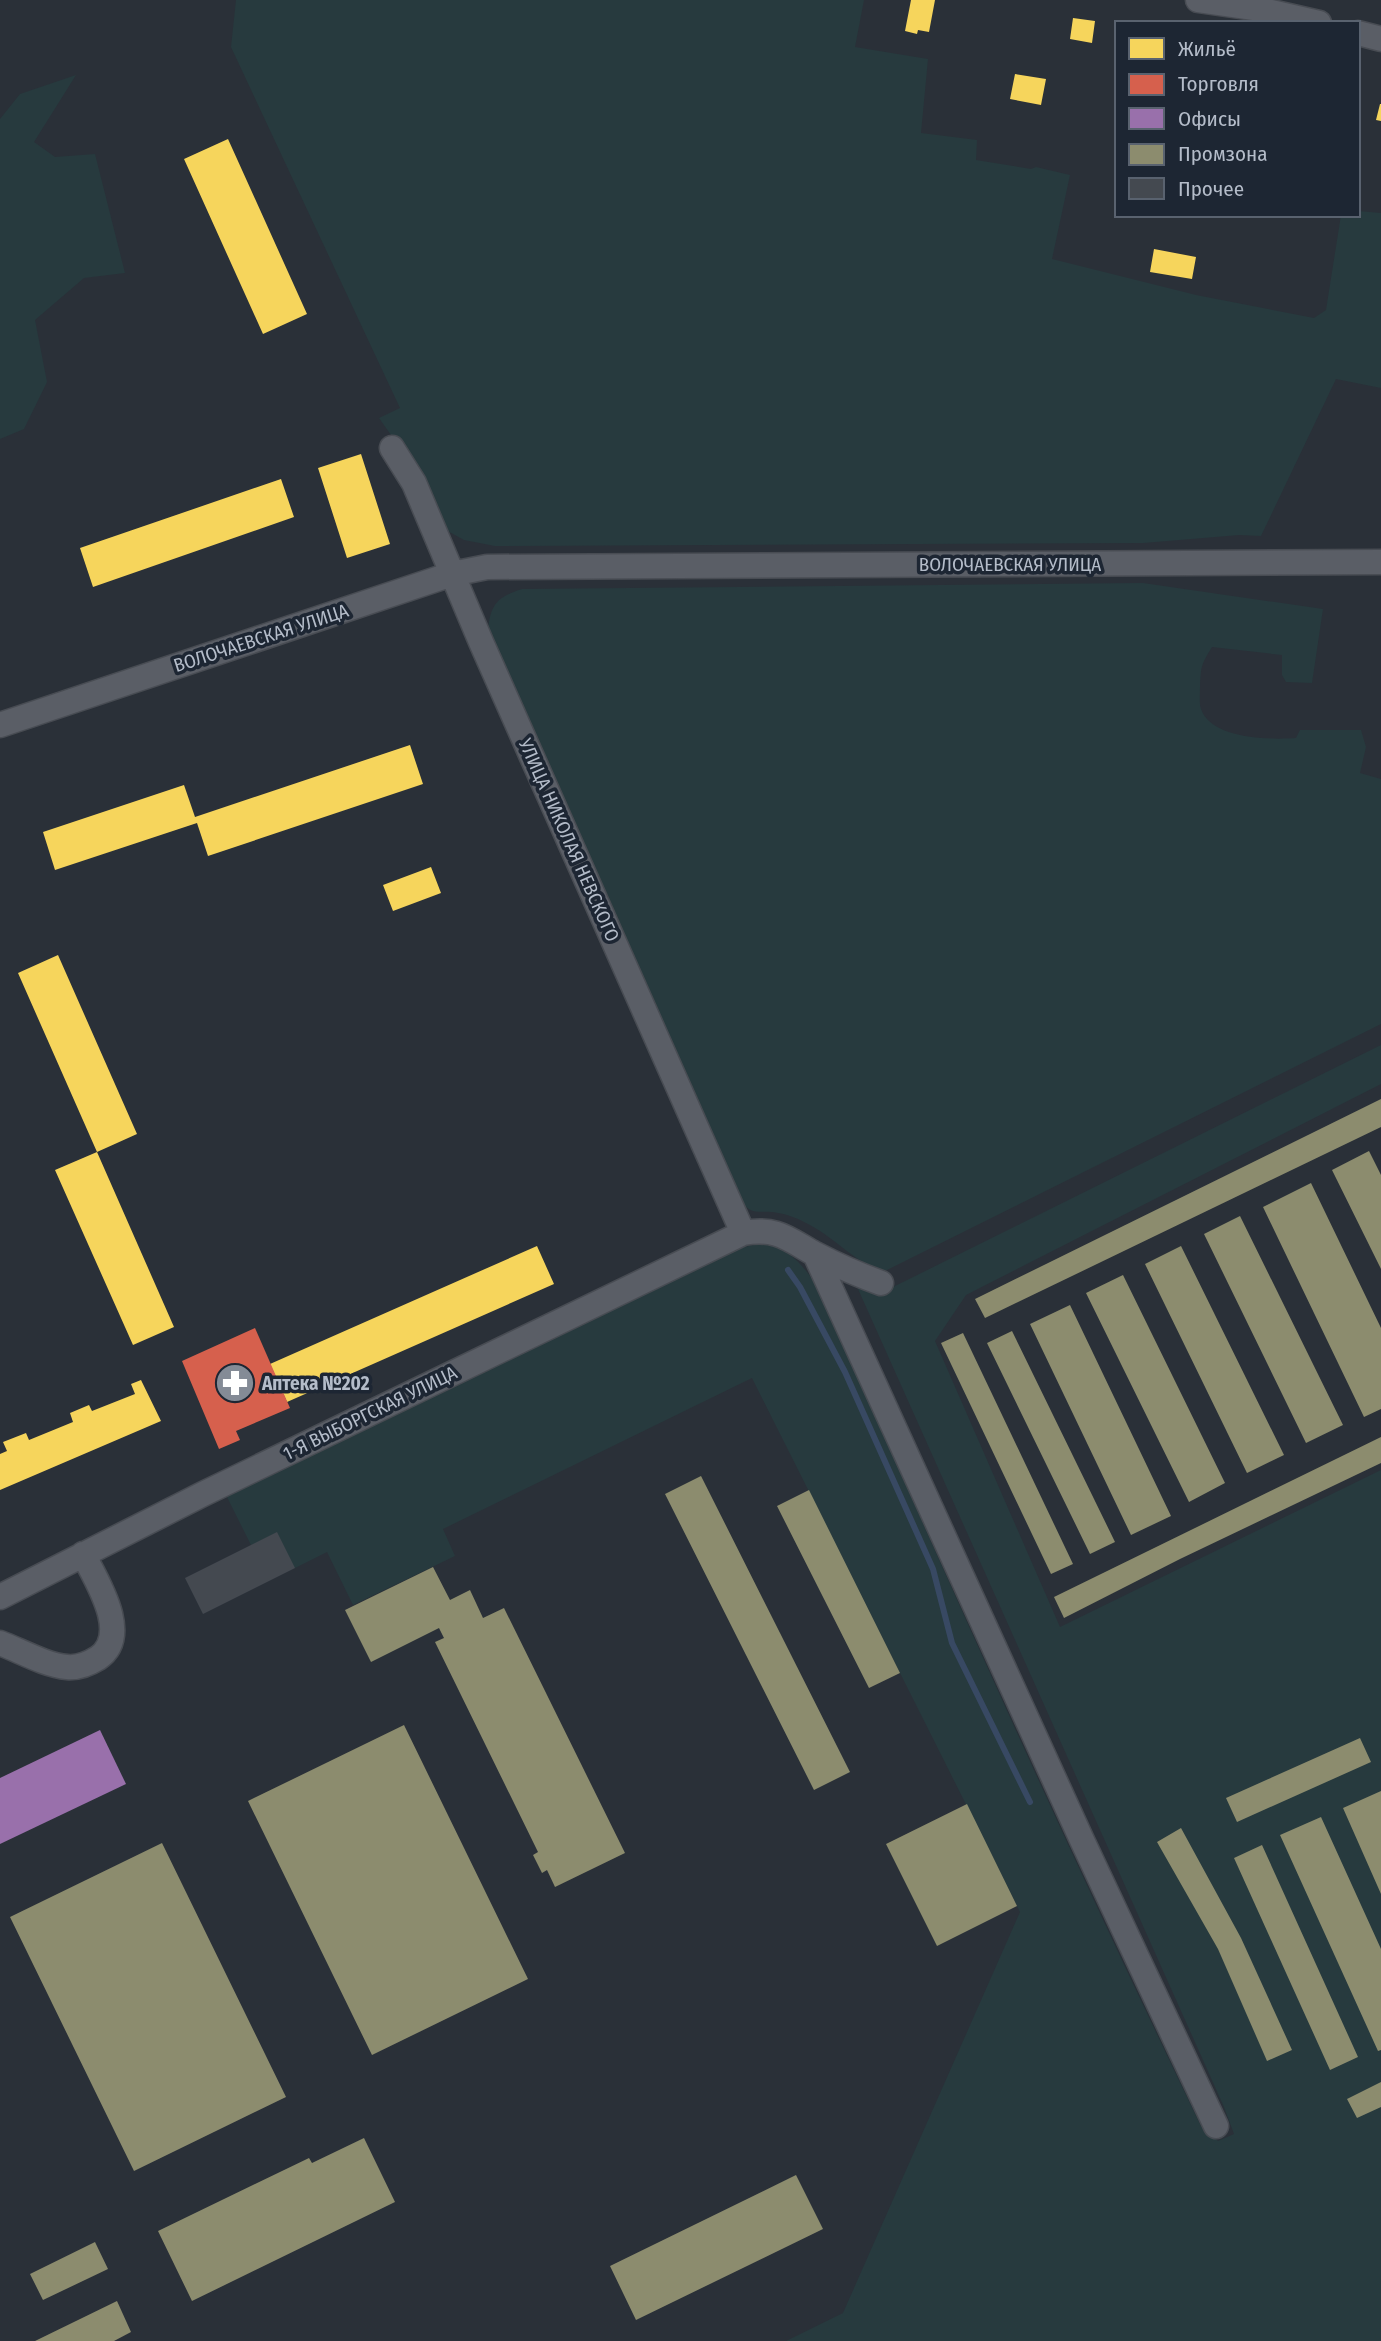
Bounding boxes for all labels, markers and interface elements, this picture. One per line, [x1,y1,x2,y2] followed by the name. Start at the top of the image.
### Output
[1115,21,1360,217] legend
[1178,36,1236,62] text: Жильё
[1178,71,1259,97] text: Торговля
[1178,106,1241,132] text: Офисы
[1178,141,1267,167] text: Промзона
[1178,176,1244,202] text: Прочее
[919,553,1101,576] street label: ВОЛОЧАЕВСКАЯ УЛИЦА
[171,599,351,677] street label: ВОЛОЧАЕВСКАЯ УЛИЦА
[513,734,624,945] street label: УЛИЦА НИКОЛАЯ НЕВСКОГО
[279,1361,461,1465] street label: 1-Я ВЫБОРГСКАЯ УЛИЦА
[214,1362,256,1404] pharmacy icon: Аптека №202
[261,1372,370,1395] place label: Аптека №202

